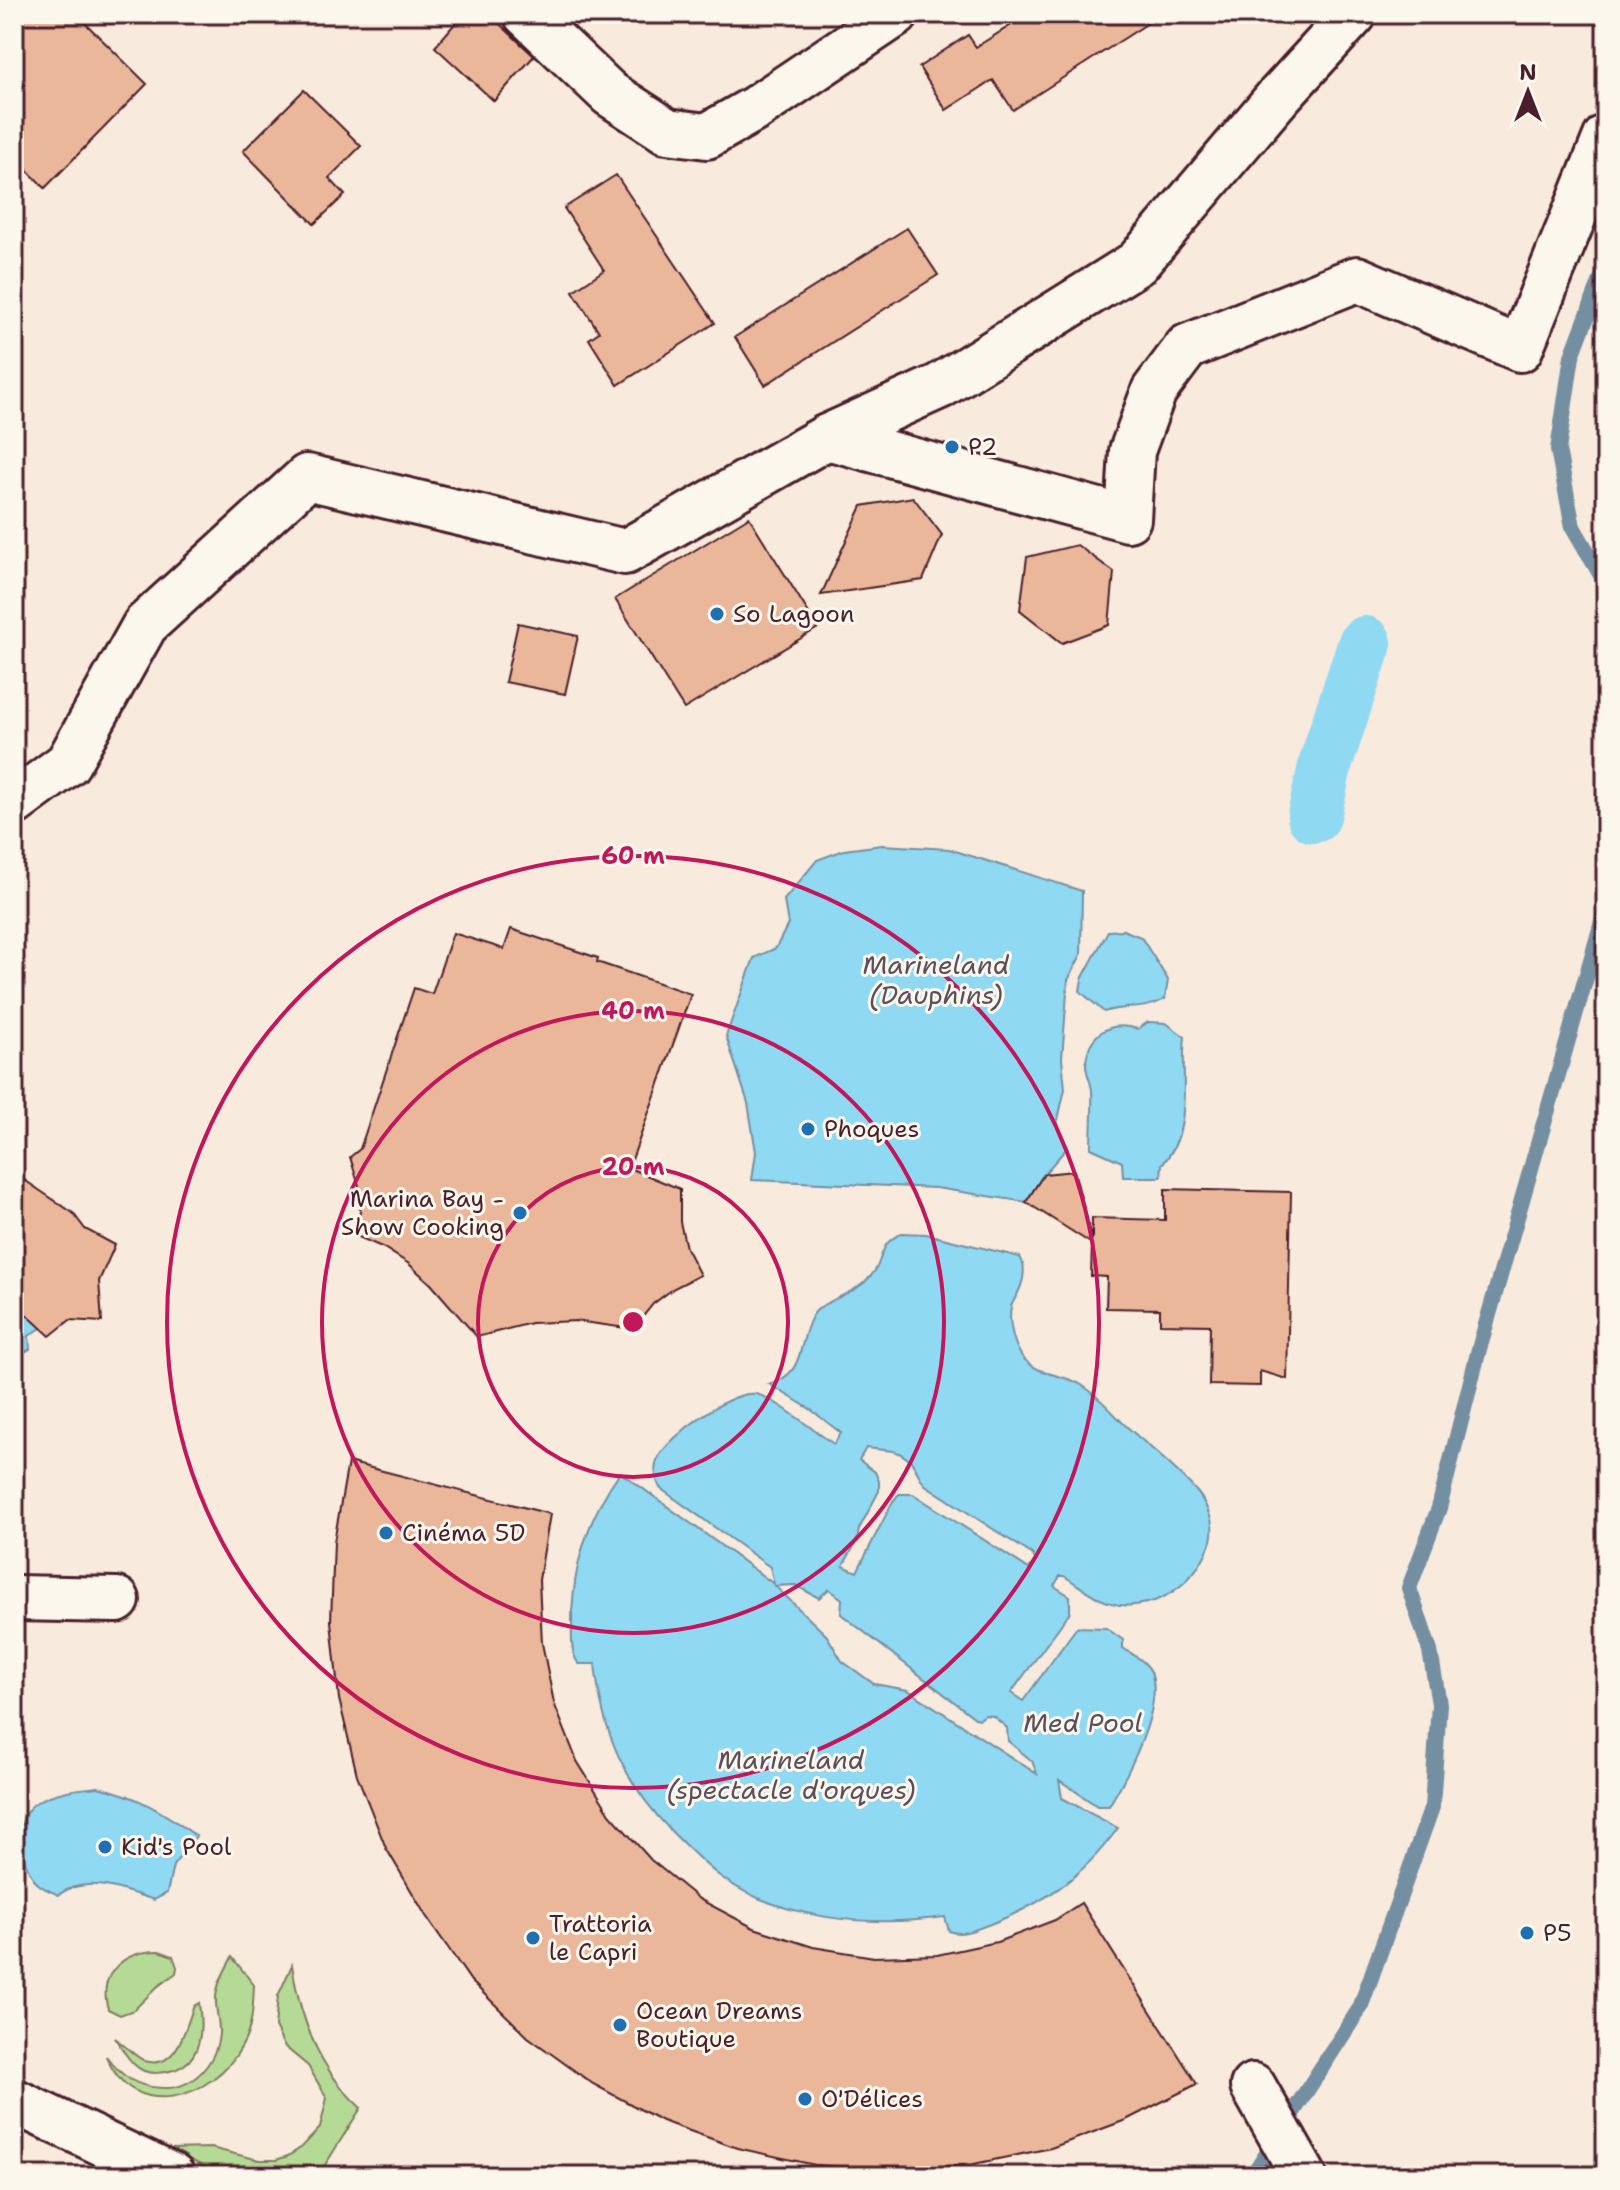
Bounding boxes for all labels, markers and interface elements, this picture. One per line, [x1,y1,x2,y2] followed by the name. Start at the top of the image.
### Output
[1488,52,1568,132] north arrow
[1519,58,1537,87] text: N
[968,431,997,463] place label: P2
[943,438,961,456] marker: P2
[733,598,854,630] place label: So Lagoon
[708,605,726,623] marker: So Lagoon
[601,840,665,872] text: 60 m
[863,947,1010,1012] water label: Marineland (Dauphins)
[601,995,665,1027] text: 40 m
[824,1113,919,1145] place label: Phoques
[799,1120,817,1138] marker: Phoques
[601,1151,665,1183] text: 20 m
[341,1183,504,1243] place label: Marina Bay - Show Cooking
[511,1204,529,1222] marker: Marina Bay - Show Cooking
[619,1308,647,1336] centre of rings
[402,1517,525,1549] place label: Cinéma 5D
[377,1524,395,1542] marker: Cinéma 5D
[1023,1705,1143,1740] water label: Med Pool
[667,1742,915,1807] water label: Marineland (spectacle d'orques)
[121,1831,232,1863] place label: Kid's Pool
[96,1838,114,1856] marker: Kid's Pool
[549,1908,652,1968] place label: Trattoria le Capri
[1543,1917,1572,1949] place label: P5
[1518,1924,1536,1942] marker: P5
[524,1929,542,1947] marker: Trattoria le Capri
[636,1995,802,2055] place label: Ocean Dreams Boutique
[611,2016,629,2034] marker: Ocean Dreams Boutique
[821,2083,923,2115] place label: O'Délices
[796,2090,814,2108] marker: O'Délices

